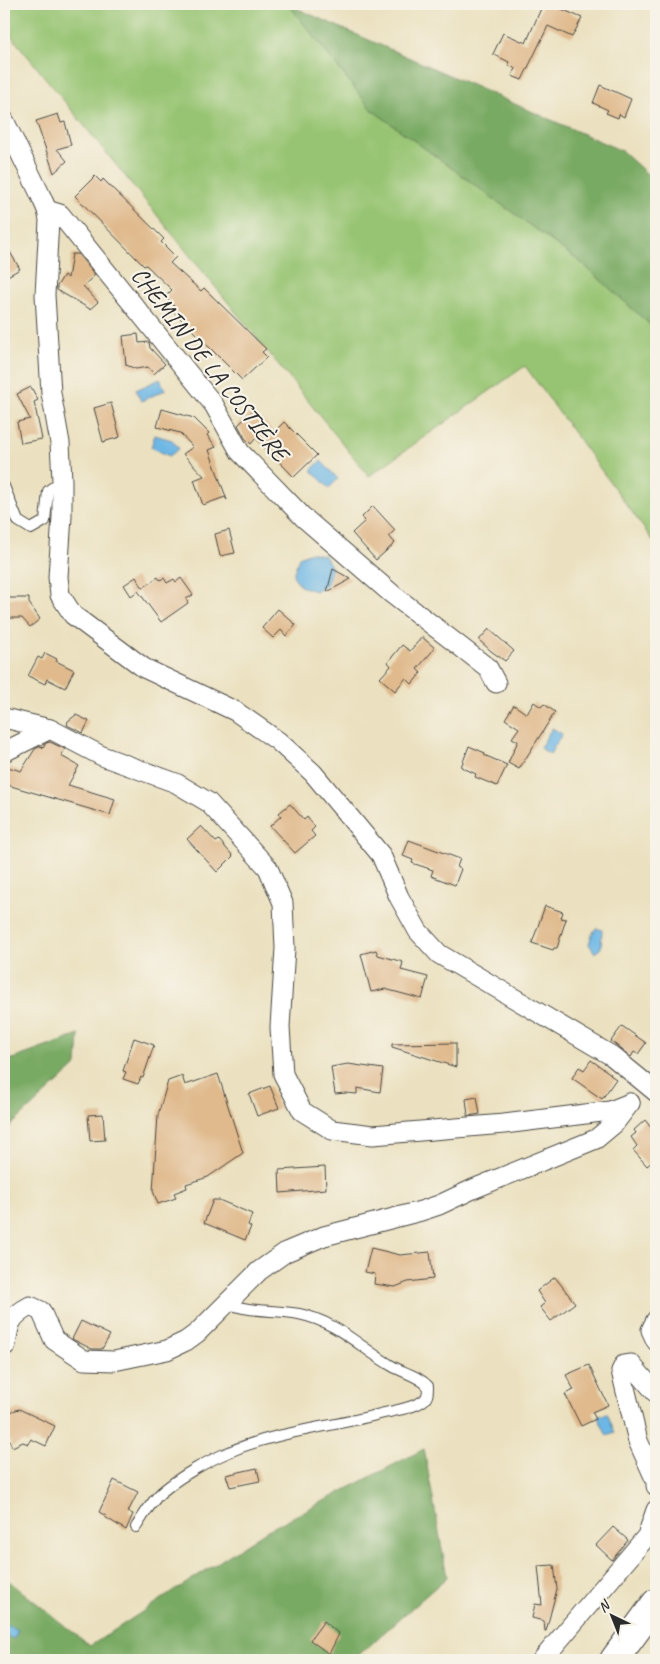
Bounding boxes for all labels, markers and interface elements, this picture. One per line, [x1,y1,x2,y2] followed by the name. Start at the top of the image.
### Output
[125,261,297,470] street label: CHEMIN DE LA COSTIÈRE
[588,1592,638,1642] north arrow
[595,1596,614,1616] text: N

